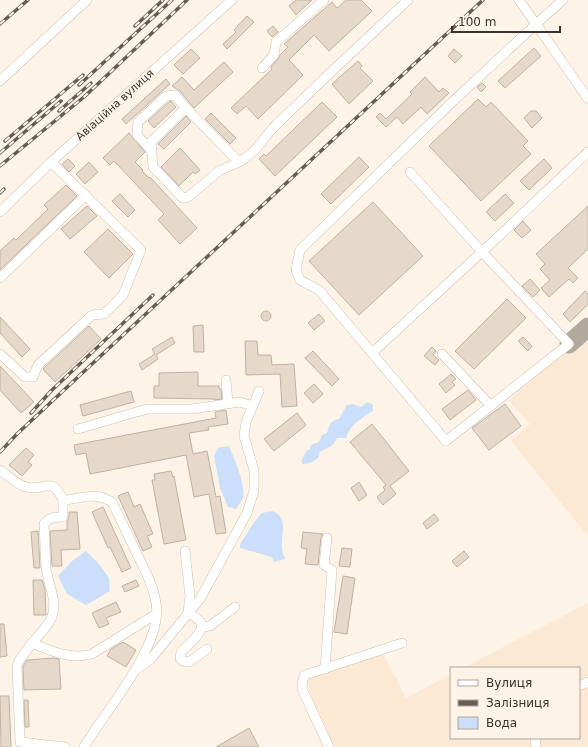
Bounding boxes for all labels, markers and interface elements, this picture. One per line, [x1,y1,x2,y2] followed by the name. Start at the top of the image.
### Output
[452,8,560,34] scale bar
[458,15,496,29] text: 100 m
[73,67,157,143] street label: Авіаційна вулиця
[450,667,580,739] legend
[486,676,532,690] text: Вулиця
[486,696,549,710] text: Залізниця
[486,716,517,730] text: Вода

